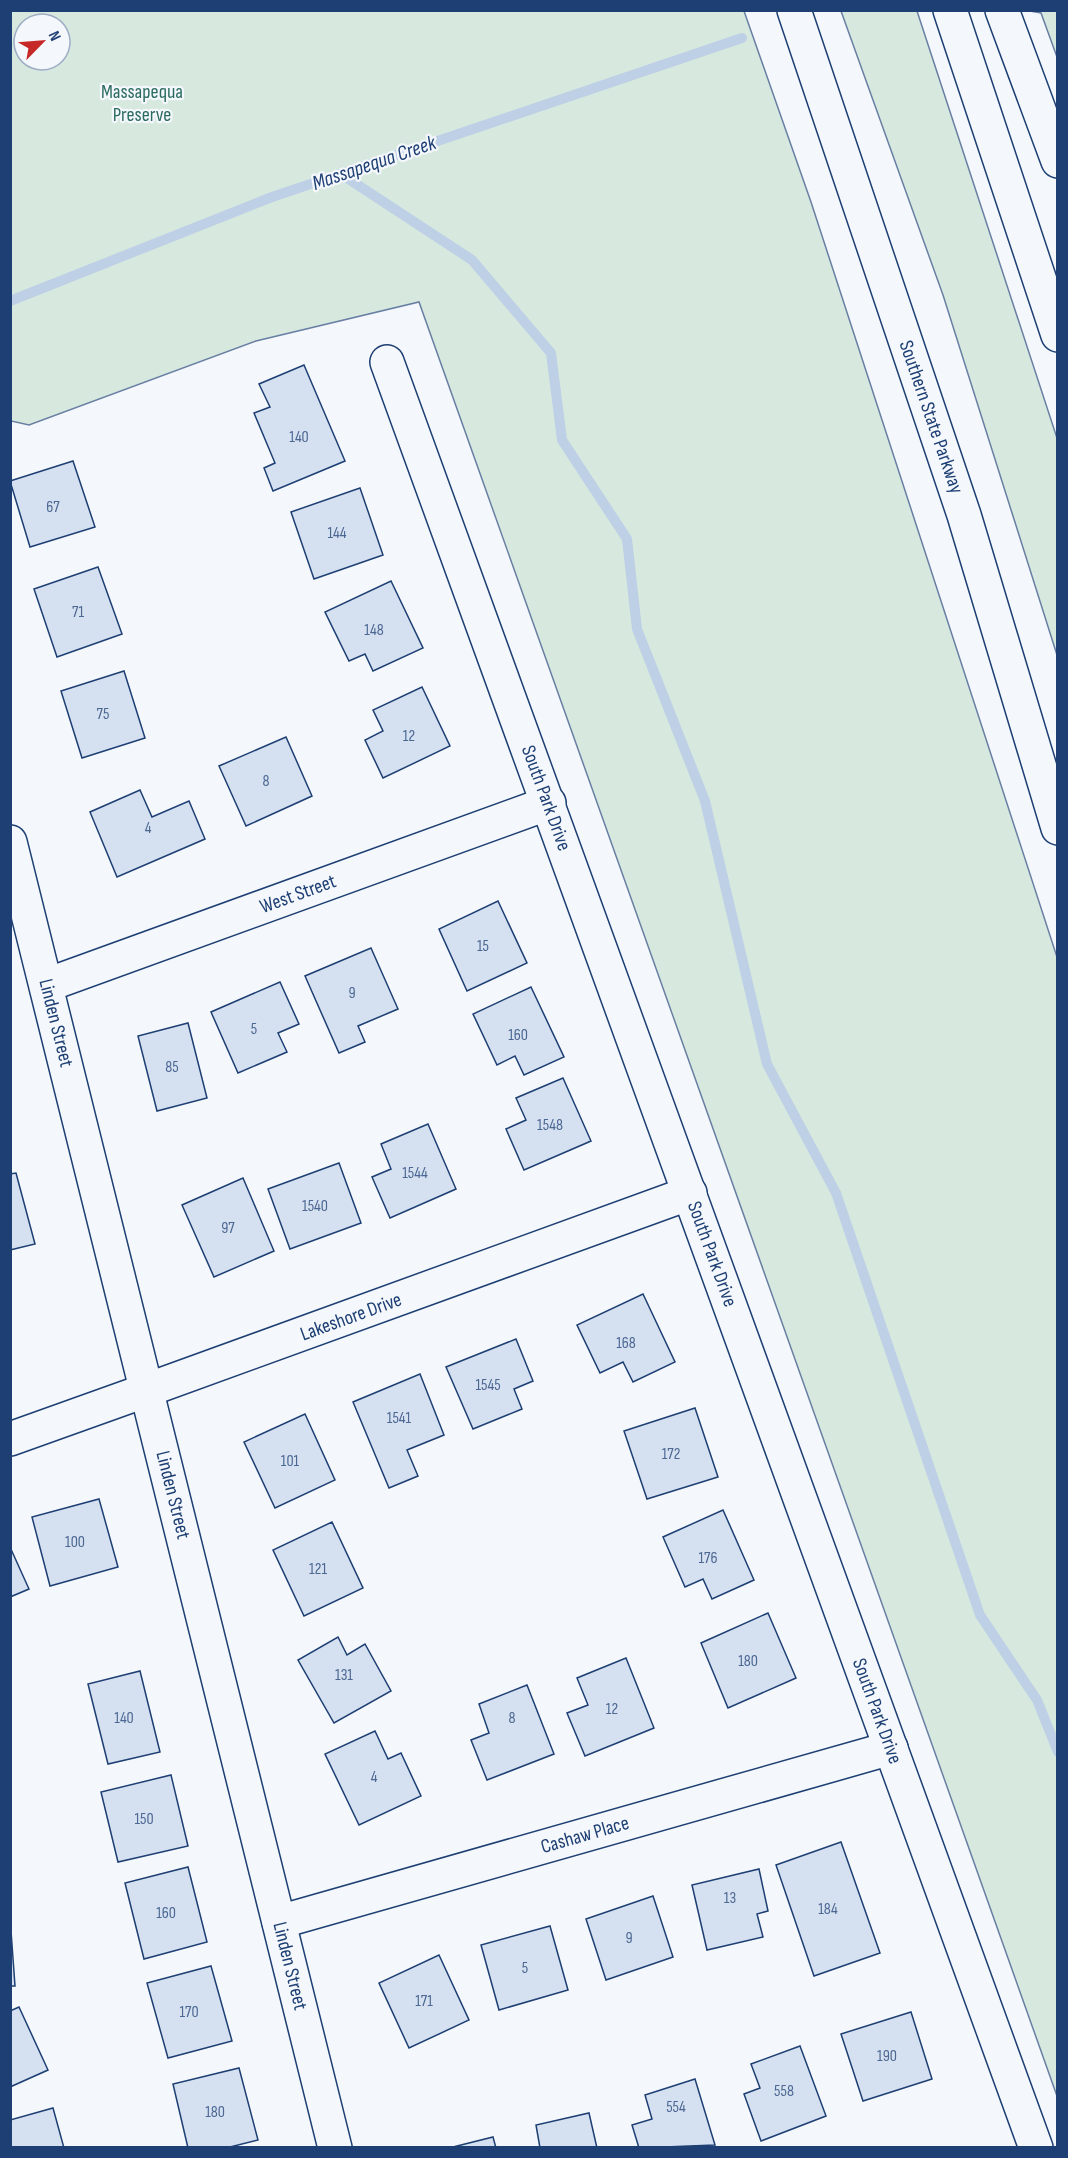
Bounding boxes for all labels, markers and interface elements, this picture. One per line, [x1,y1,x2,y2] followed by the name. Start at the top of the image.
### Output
[12,12,72,72] north arrow
[44,28,65,44] text: N
[101,80,183,127] park label: Massapequa Preserve
[309,130,440,196] water label: Massapequa Creek
[894,337,969,497] street label: Southern State Parkway
[289,428,309,447] house number: 140
[46,498,60,517] house number: 67
[327,524,347,543] house number: 144
[72,603,84,622] house number: 71
[364,621,384,640] house number: 148
[97,705,109,724] house number: 75
[403,727,415,746] house number: 12
[516,742,576,854] street label: South Park Drive
[262,772,270,791] house number: 8
[145,819,152,838] house number: 4
[257,869,339,919] street label: West Street
[477,937,489,956] house number: 15
[33,976,79,1070] street label: Linden Street
[348,984,356,1003] house number: 9
[251,1020,257,1039] house number: 5
[508,1026,528,1045] house number: 160
[165,1058,179,1077] house number: 85
[537,1116,563,1135] house number: 1548
[402,1164,428,1183] house number: 1544
[302,1197,328,1216] house number: 1540
[682,1198,742,1310] street label: South Park Drive
[221,1219,235,1238] house number: 97
[297,1288,405,1346] street label: Lakeshore Drive
[616,1334,636,1353] house number: 168
[475,1376,501,1395] house number: 1545
[387,1409,412,1428] house number: 1541
[662,1445,680,1464] house number: 172
[150,1448,196,1542] street label: Linden Street
[281,1452,300,1471] house number: 101
[65,1533,85,1552] house number: 100
[699,1549,717,1568] house number: 176
[309,1560,327,1579] house number: 121
[738,1652,758,1671] house number: 180
[847,1655,907,1767] street label: South Park Drive
[335,1666,353,1685] house number: 131
[606,1700,618,1719] house number: 12
[114,1709,134,1728] house number: 140
[508,1709,516,1728] house number: 8
[371,1768,378,1787] house number: 4
[134,1810,154,1829] house number: 150
[538,1811,632,1859] street label: Cashaw Place
[724,1889,736,1908] house number: 13
[818,1900,838,1919] house number: 184
[156,1904,176,1923] house number: 160
[267,1919,313,2013] street label: Linden Street
[625,1929,633,1948] house number: 9
[522,1959,528,1978] house number: 5
[415,1992,433,2011] house number: 171
[179,2003,199,2022] house number: 170
[877,2047,897,2066] house number: 190
[774,2082,794,2101] house number: 558
[666,2098,686,2117] house number: 554
[205,2103,225,2122] house number: 180

